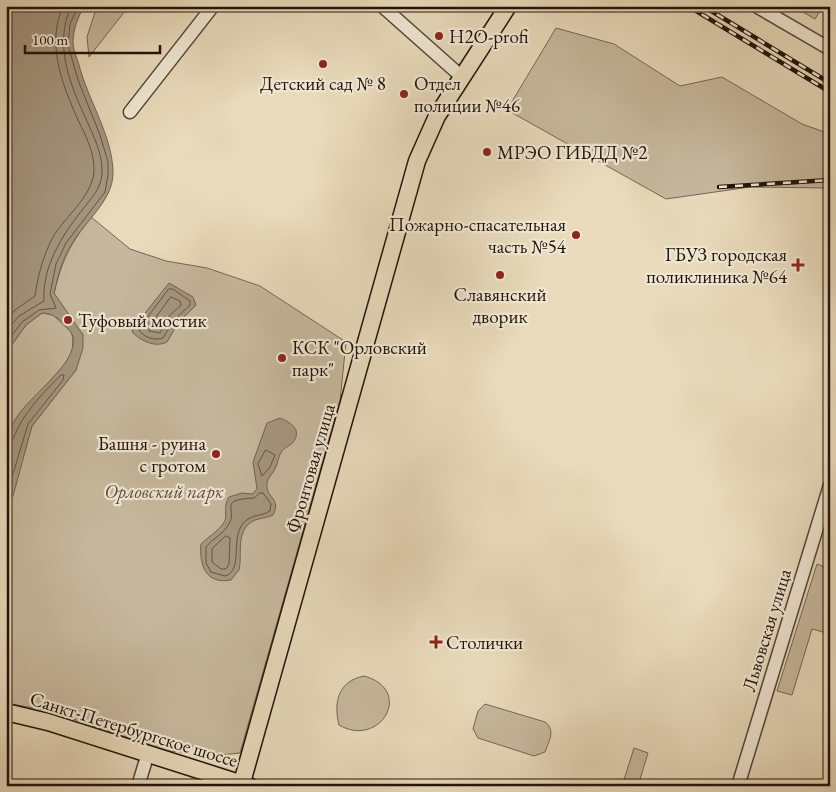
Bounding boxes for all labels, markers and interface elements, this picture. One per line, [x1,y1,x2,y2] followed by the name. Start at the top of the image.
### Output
[25,22,160,54] scale bar
[449,24,529,49] place label: H2O-profi
[32,30,69,49] text: 100 m
[433,30,445,42] marker: H2O-profi
[317,58,329,70] marker: Детский сад № 8
[260,71,386,96] place label: Детский сад № 8
[414,71,520,118] place label: Отдел полиции №46
[398,88,410,100] marker: Отдел полиции №46
[497,140,647,165] place label: МРЭО ГИБДД №2
[481,146,493,158] marker: МРЭО ГИБДД №2
[389,212,567,259] place label: Пожарно-спасательная часть №54
[570,229,582,241] marker: Пожарно-спасательная часть №54
[646,242,788,289] place label: ГБУЗ городская поликлиника №64
[791,258,805,272] marker: ГБУЗ городская поликлиника №64
[494,269,506,281] marker: Славянский дворик
[453,282,547,329] place label: Славянский дворик
[78,308,207,333] place label: Туфовый мостик
[62,314,74,326] marker: Туфовый мостик
[292,335,427,382] place label: КСК "Орловский парк"
[276,352,288,364] marker: КСК "Орловский парк"
[280,400,341,536] street label: Фронтовая улица
[98,431,206,478] place label: Башня - руина с гротом
[210,448,222,460] marker: Башня - руина с гротом
[104,479,225,504] park label: Орловский парк
[736,565,797,694] street label: Львовская улица
[446,630,523,655] place label: Столички
[430,636,442,648] marker: Столички
[27,686,241,773] street label: Санкт-Петербургское шоссе

